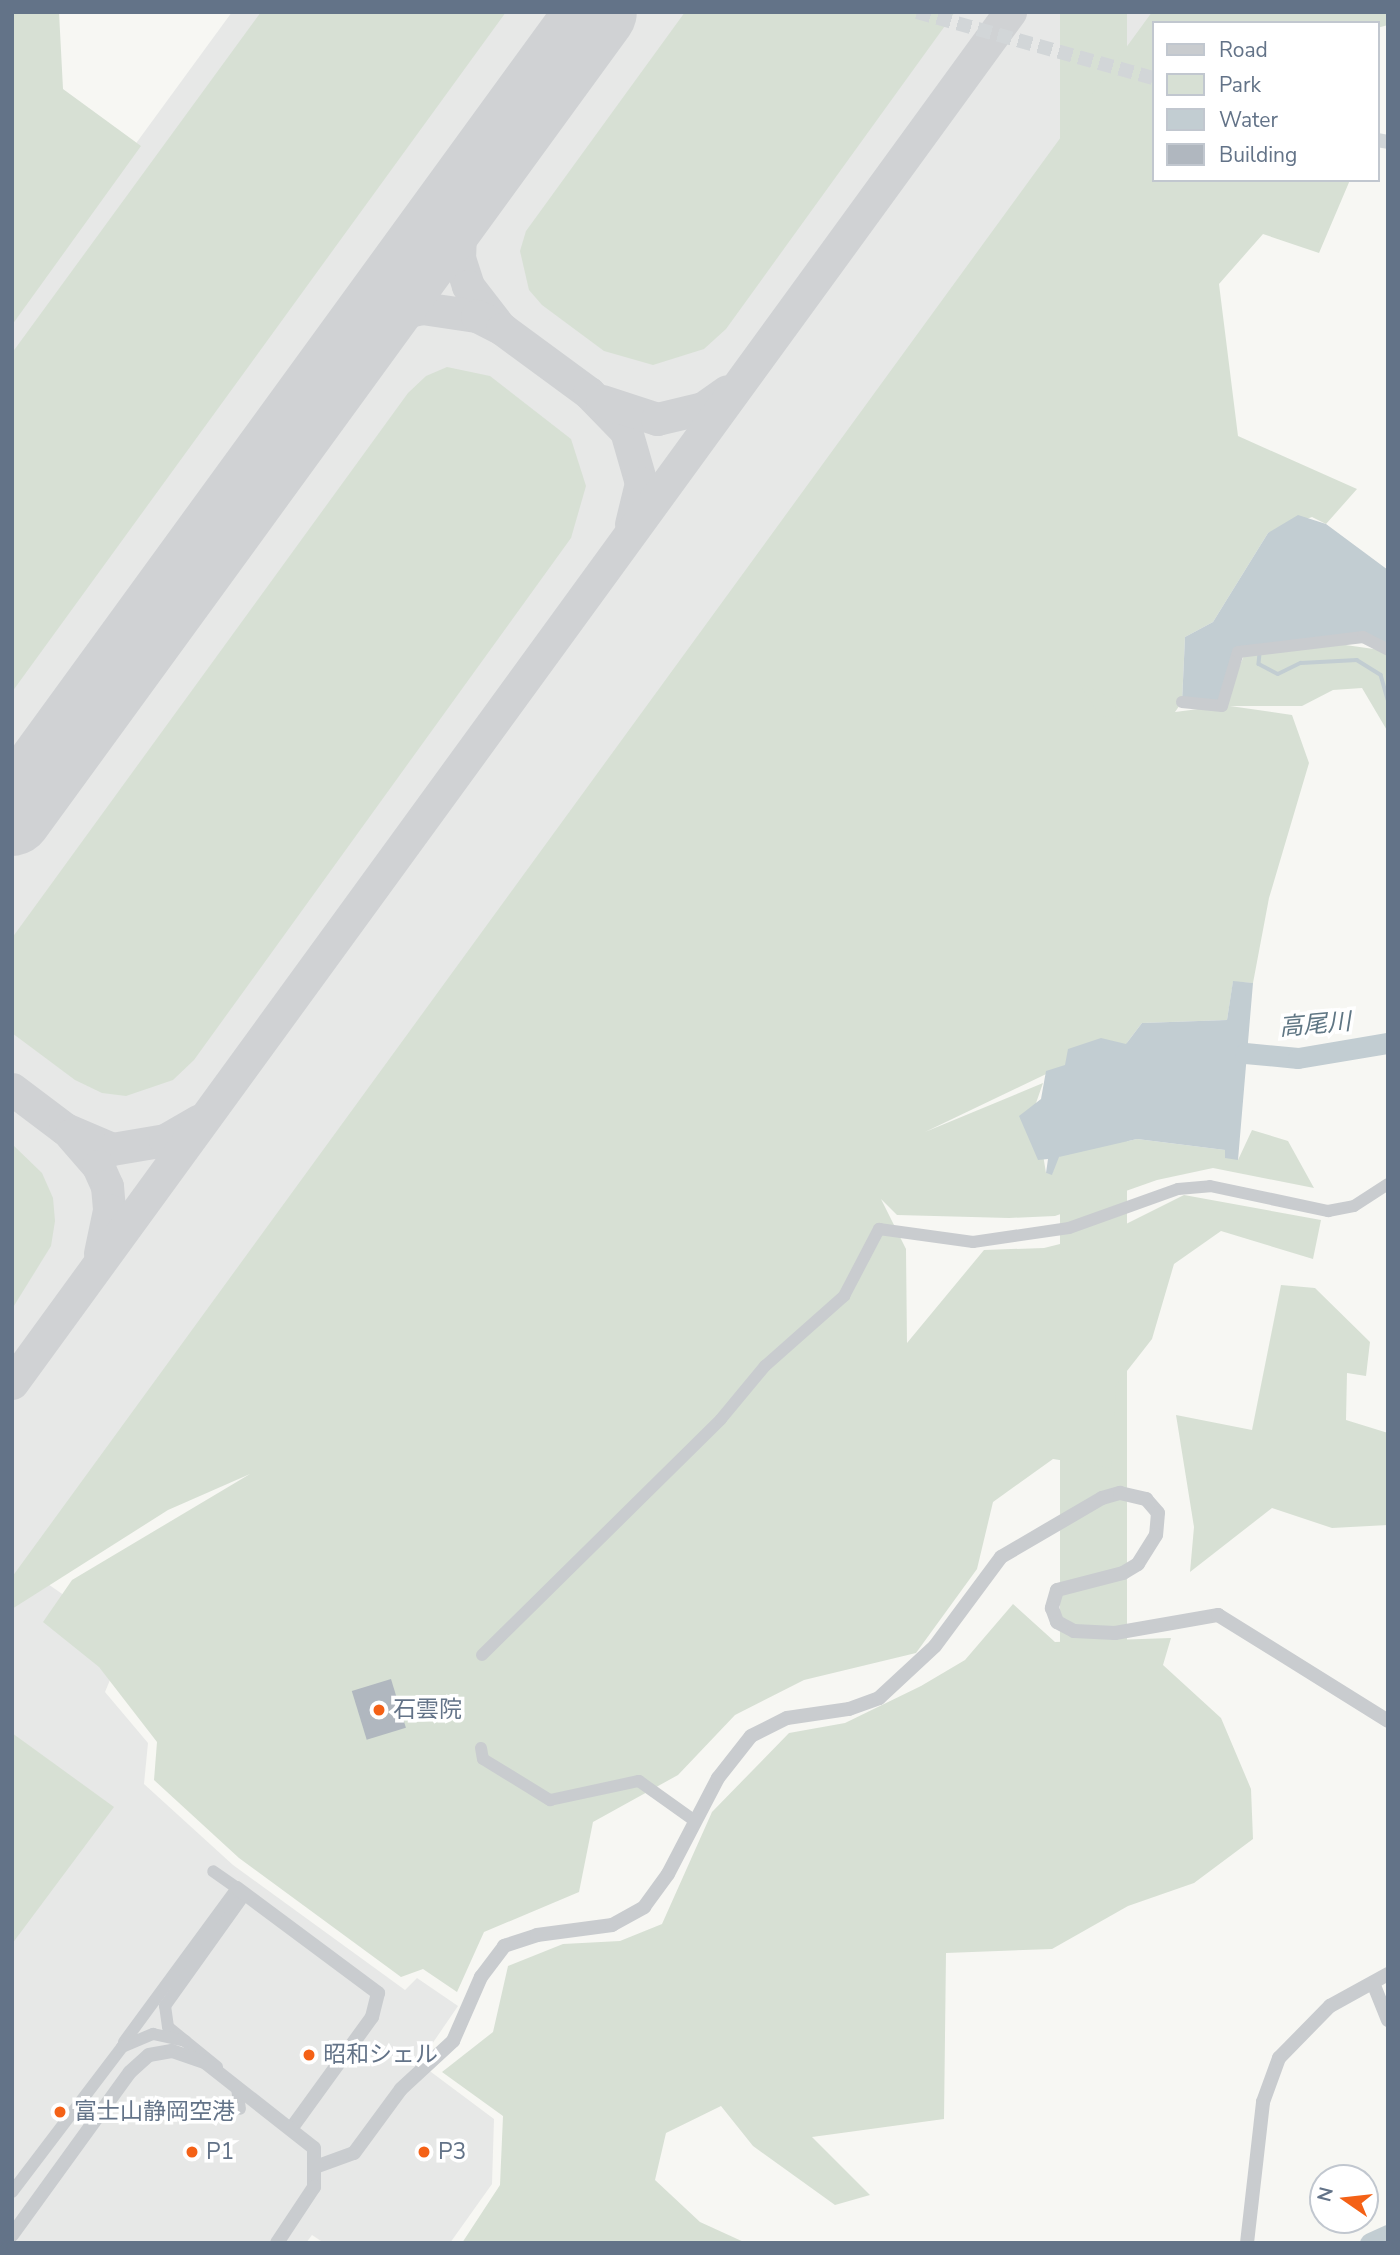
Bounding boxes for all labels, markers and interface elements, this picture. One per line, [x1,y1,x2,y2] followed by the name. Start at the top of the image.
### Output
[1152,21,1379,182] legend
[1219,36,1268,64] text: Road
[1219,71,1261,99] text: Park
[1219,106,1278,134] text: Water
[1219,141,1297,169] text: Building
[1278,1008,1352,1042] water label: 高尾川
[393,1696,462,1724] place label: 石雲院
[371,1702,387,1718] marker: 石雲院
[323,2041,438,2069] place label: 昭和シェル
[301,2047,317,2063] marker: 昭和シェル
[74,2098,235,2126] place label: 富士山静岡空港
[52,2104,68,2120] marker: 富士山静岡空港
[206,2138,234,2166] place label: P1
[438,2138,466,2166] place label: P3
[184,2144,200,2160] marker: P1
[416,2144,432,2160] marker: P3
[1309,2164,1379,2234] north arrow
[1311,2184,1340,2204] text: N

